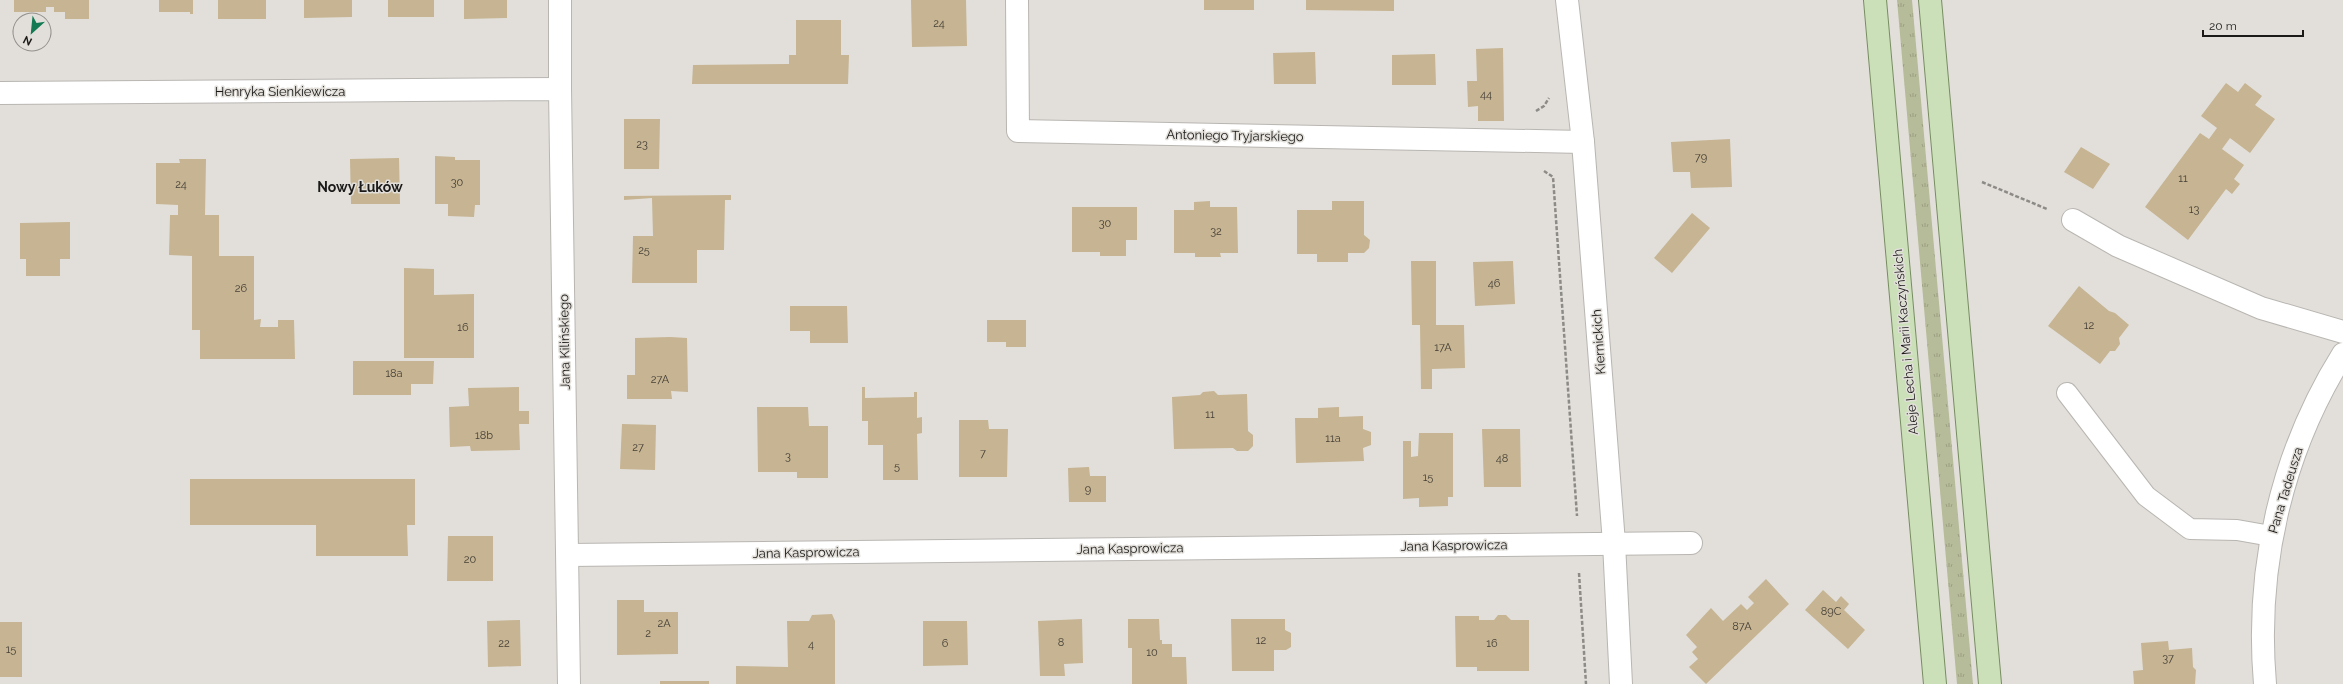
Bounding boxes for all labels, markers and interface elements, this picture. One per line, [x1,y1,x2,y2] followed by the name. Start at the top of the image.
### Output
[12,12,52,52] north arrow
[2203,12,2303,38] scale bar
[933,17,945,30] house number: 24
[2209,19,2237,33] text: 20 m
[21,33,34,48] text: N
[215,84,345,99] street label: Henryka Sienkiewicza
[1480,88,1492,101] house number: 44
[1166,127,1304,144] street label: Antoniego Tryjarskiego
[636,138,648,151] house number: 23
[1695,151,1707,164] house number: 79
[2178,172,2188,185] house number: 11
[451,176,464,189] house number: 30
[175,178,187,191] house number: 24
[317,179,403,195] district label: Nowy Łuków
[2189,203,2199,216] house number: 13
[1099,217,1112,230] house number: 30
[1210,225,1222,238] house number: 32
[638,244,650,257] house number: 25
[1890,248,1921,435] street label: Aleje Lecha i Marii Kaczyńskich
[1488,277,1501,290] house number: 46
[235,282,248,295] house number: 26
[556,294,573,390] street label: Jana Kilińskiego
[1589,309,1608,375] street label: Kiernickich
[2084,319,2094,332] house number: 12
[457,321,469,334] house number: 16
[1434,341,1452,354] house number: 17A
[385,367,403,380] house number: 18a
[651,373,670,386] house number: 27A
[1205,408,1215,421] house number: 11
[475,429,493,442] house number: 18b
[1325,432,1341,445] house number: 11a
[632,441,644,454] house number: 27
[2265,445,2306,535] street label: Pana Tadeusza
[980,447,986,460] house number: 7
[785,450,791,463] house number: 3
[1496,452,1508,465] house number: 48
[894,460,900,473] house number: 5
[1423,471,1433,484] house number: 15
[1085,483,1091,496] house number: 9
[1400,537,1508,554] street label: Jana Kasprowicza
[1076,540,1184,557] street label: Jana Kasprowicza
[752,544,860,561] street label: Jana Kasprowicza
[464,553,476,566] house number: 20
[1821,605,1842,618] house number: 89C
[657,617,671,630] house number: 2A
[1732,620,1752,633] house number: 87A
[645,627,651,640] house number: 2
[1256,634,1266,647] house number: 12
[1058,636,1064,649] house number: 8
[498,637,510,650] house number: 22
[942,637,949,650] house number: 6
[1486,637,1498,650] house number: 16
[808,638,814,651] house number: 4
[6,643,16,656] house number: 15
[1146,646,1158,659] house number: 10
[2162,652,2174,665] house number: 37

